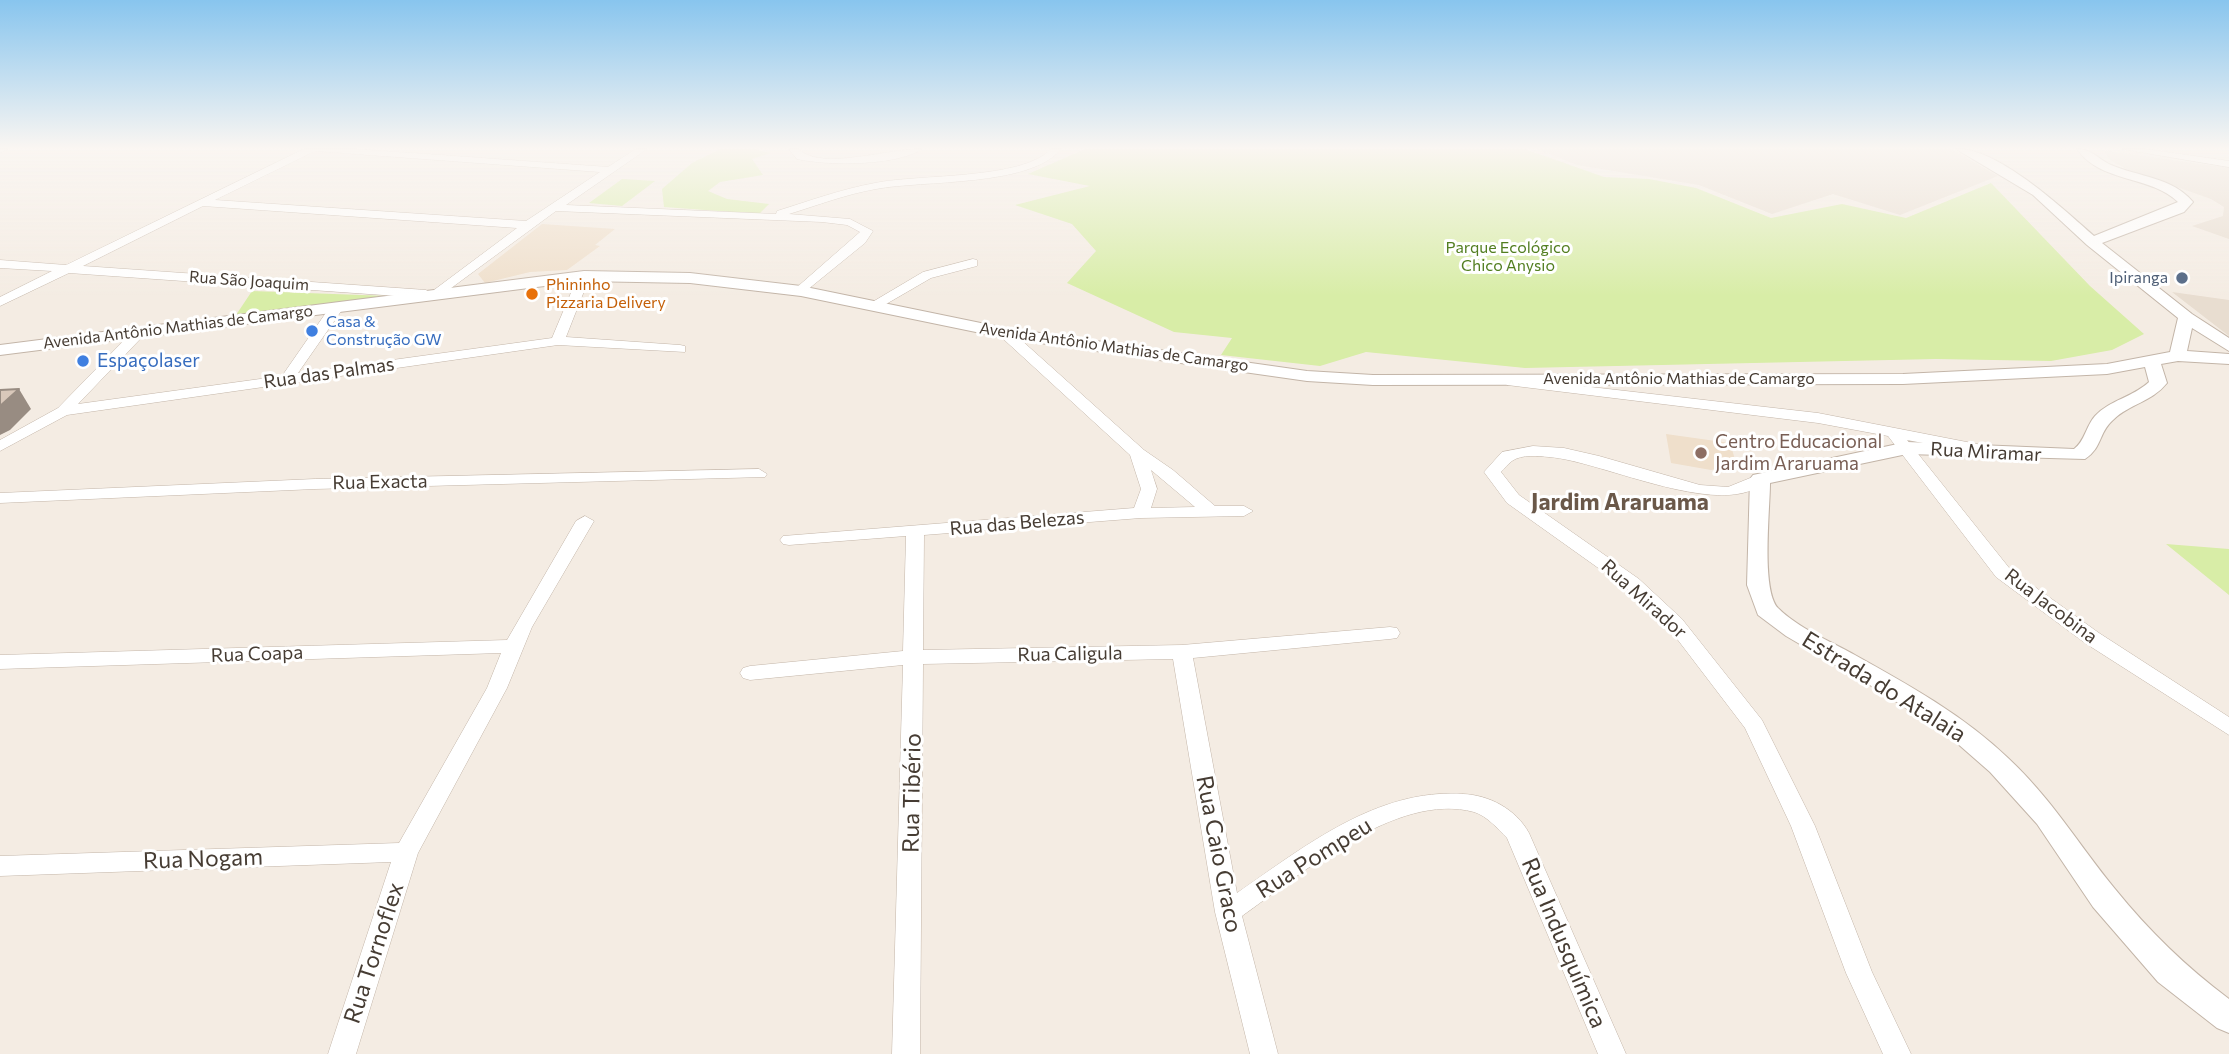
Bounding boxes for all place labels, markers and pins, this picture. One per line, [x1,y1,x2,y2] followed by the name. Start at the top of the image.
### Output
[2109,268,2168,288] place label: Ipiranga
[2174,270,2190,286] marker: Ipiranga
[546,275,666,313] place label: Phininho Pizzaria Delivery
[524,286,540,302] marker: Phininho Pizzaria Delivery
[326,312,442,350] place label: Casa & Construção GW
[304,323,320,339] marker: Casa & Construção GW
[97,350,200,372] place label: Espaçolaser
[75,353,91,369] marker: Espaçolaser
[1715,431,1882,475] place label: Centro Educacional Jardim Araruama
[1693,445,1709,461] marker: Centro Educacional Jardim Araruama

